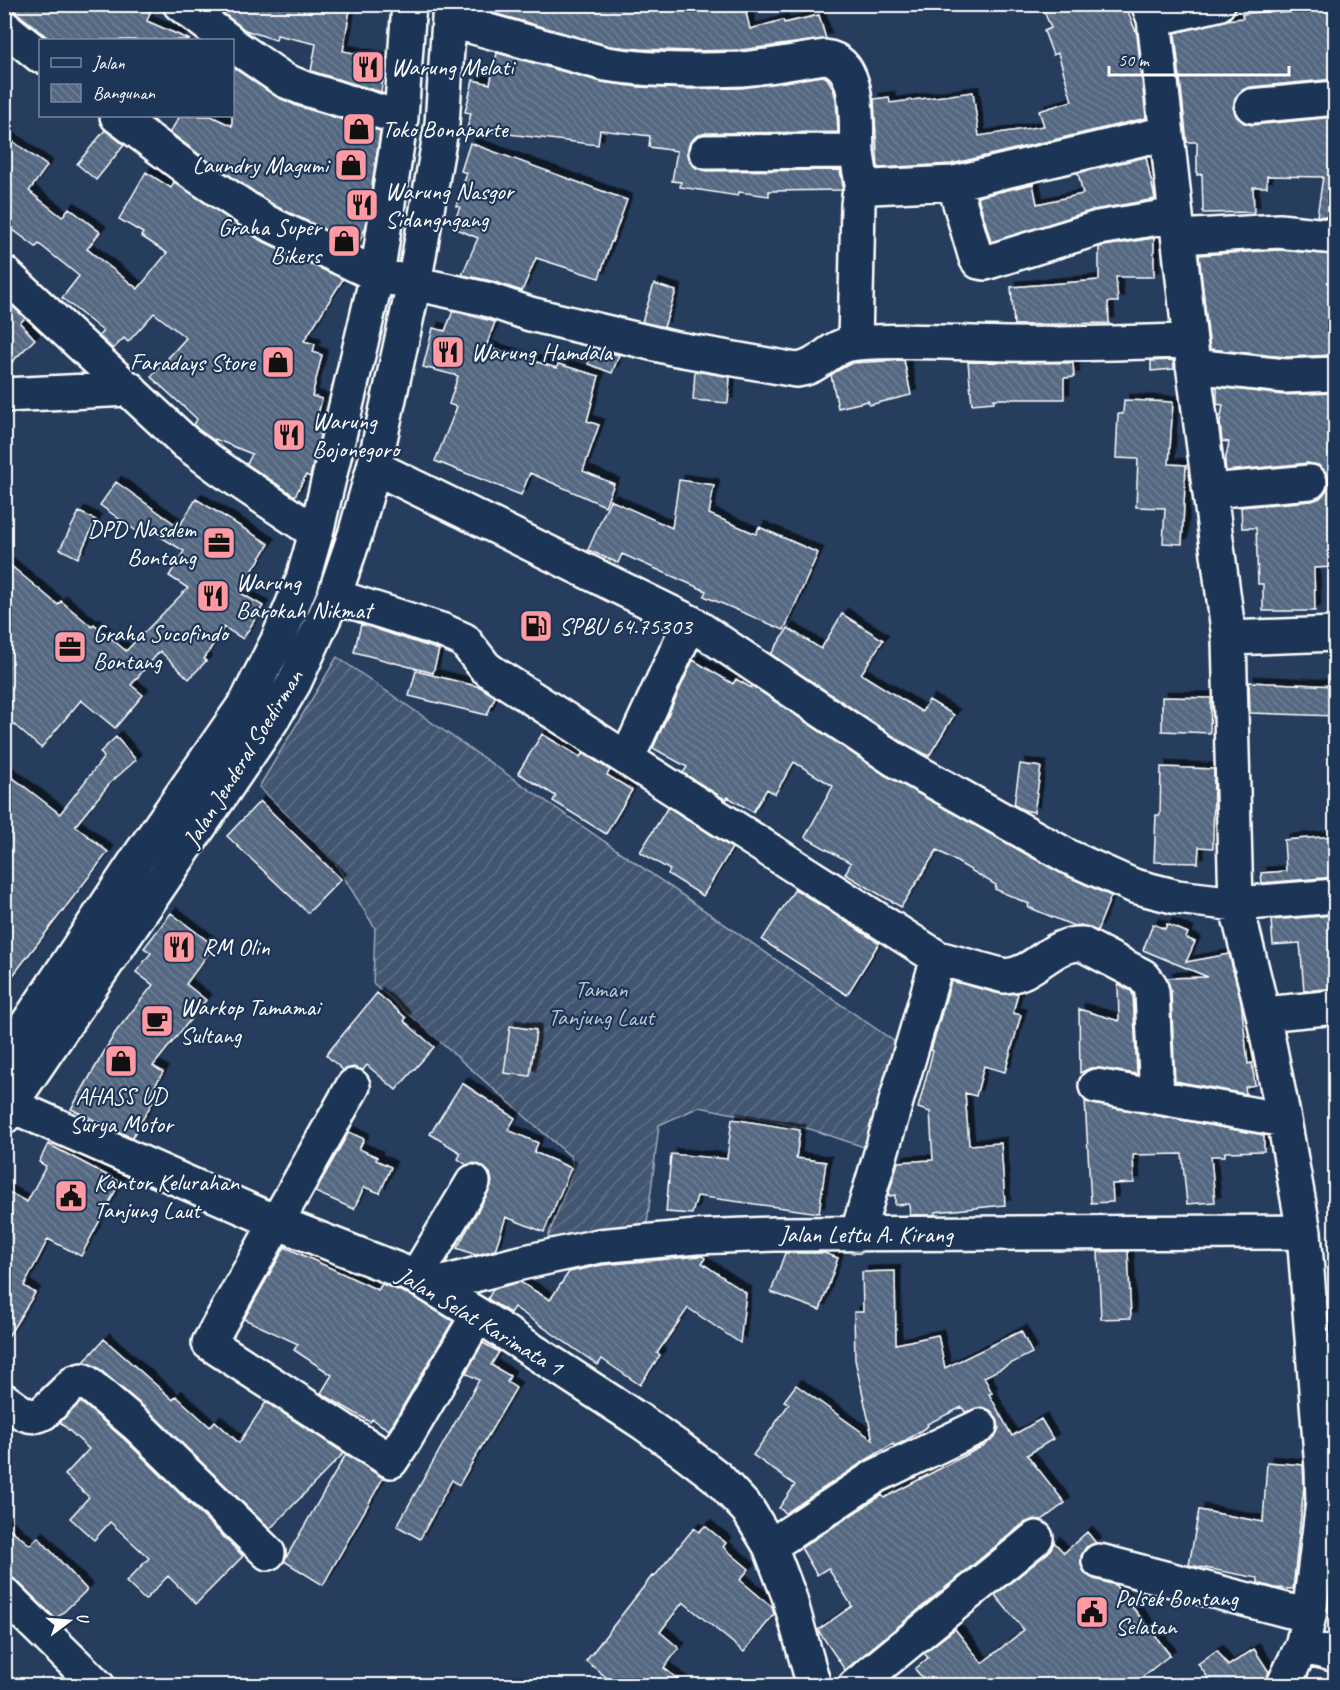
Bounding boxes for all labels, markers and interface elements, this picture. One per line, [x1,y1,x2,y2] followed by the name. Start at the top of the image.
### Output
[39,39,234,117] legend
[1109,39,1289,77] scale bar
[350,49,386,85] restaurant icon: Warung Melati
[1118,49,1151,71] text: 50 m
[92,52,125,74] text: Jalan
[391,52,516,82] place label: Warung Melati
[93,82,156,104] text: Bangunan
[341,111,377,147] shop icon: Toko Bonaparte
[382,114,510,144] place label: Toko Bonaparte
[333,147,369,183] shop icon: Laundry Magumi
[192,150,332,180] place label: Laundry Magumi
[385,176,516,234] place label: Warung Nasgor Sidangngang
[344,187,380,223] restaurant icon: Warung Nasgor Sidangngang
[218,212,323,270] place label: Graha Super Bikers
[326,223,362,259] shop icon: Graha Super Bikers
[430,334,466,370] restaurant icon: Warung Hamdala
[471,337,613,367] place label: Warung Hamdala
[260,344,296,380] shop icon: Faradays Store
[130,347,257,377] place label: Faradays Store
[312,406,401,464] place label: Warung Bojonegoro
[271,417,307,453] restaurant icon: Warung Bojonegoro
[87,514,197,572] place label: DPD Nasdem Bontang
[201,525,237,561] office icon: DPD Nasdem Bontang
[236,567,375,625] place label: Warung Barokah Nikmat
[195,578,231,614] restaurant icon: Warung Barokah Nikmat
[518,608,554,644] fuel station icon: SPBU 64.75303
[559,611,694,641] place label: SPBU 64.75303
[93,618,230,676] place label: Graha Sucofindo Bontang
[52,629,88,665] office icon: Graha Sucofindo Bontang
[176,663,310,853] street label: Jalan Jenderal Soedirman
[161,929,197,965] restaurant icon: RM Olin
[202,932,270,962] place label: RM Olin
[548,974,656,1032] park label: Taman Tanjung Laut
[180,992,323,1050] place label: Warkop Tamamai Sultang
[139,1003,175,1039] cafe icon: Warkop Tamamai Sultang
[103,1043,139,1079] shop icon: AHASS UD Surya Motor
[69,1081,175,1139] place label: AHASS UD Surya Motor
[94,1167,240,1225] place label: Kantor Kelurahan Tanjung Laut
[53,1178,89,1214] public building icon: Kantor Kelurahan Tanjung Laut
[778,1219,954,1249] street label: Jalan Lettu A. Kirang
[391,1259,569,1383] street label: Jalan Selat Karimata 1
[1115,1583,1239,1641] place label: Polsek Bontang Selatan
[39,1591,99,1651] north arrow
[1074,1594,1110,1630] public building icon: Polsek Bontang Selatan
[72,1611,94,1627] text: U

